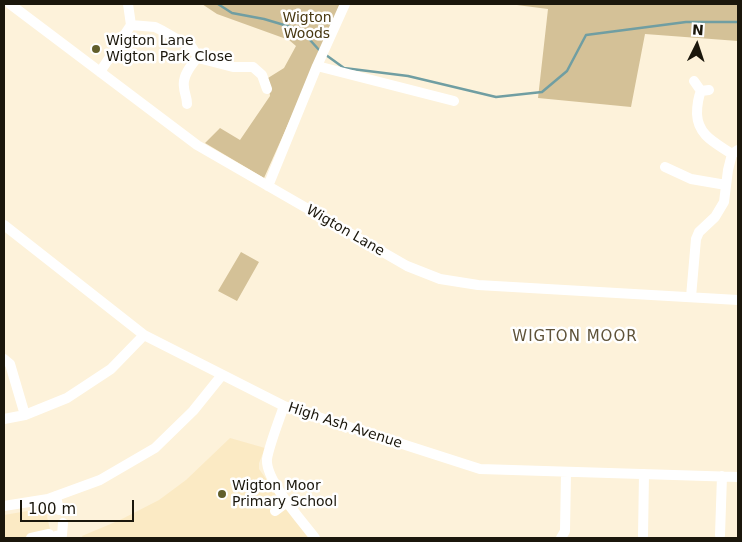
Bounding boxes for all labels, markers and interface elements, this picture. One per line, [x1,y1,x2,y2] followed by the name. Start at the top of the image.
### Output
[282,10,332,42] park label: Wigton Woods
[672,20,722,70] north arrow
[692,22,704,38] text: N
[106,33,233,65] place label: Wigton Lane Wigton Park Close
[90,43,102,55] marker: Wigton Lane Wigton Park Close
[303,202,387,260] street label: Wigton Lane
[511,328,639,346] district label: WIGTON MOOR
[286,400,404,452] street label: High Ash Avenue
[232,478,337,511] place label: Wigton Moor Primary School
[216,488,228,500] marker: Wigton Moor Primary School
[22,490,136,522] scale bar
[28,500,76,518] text: 100 m

